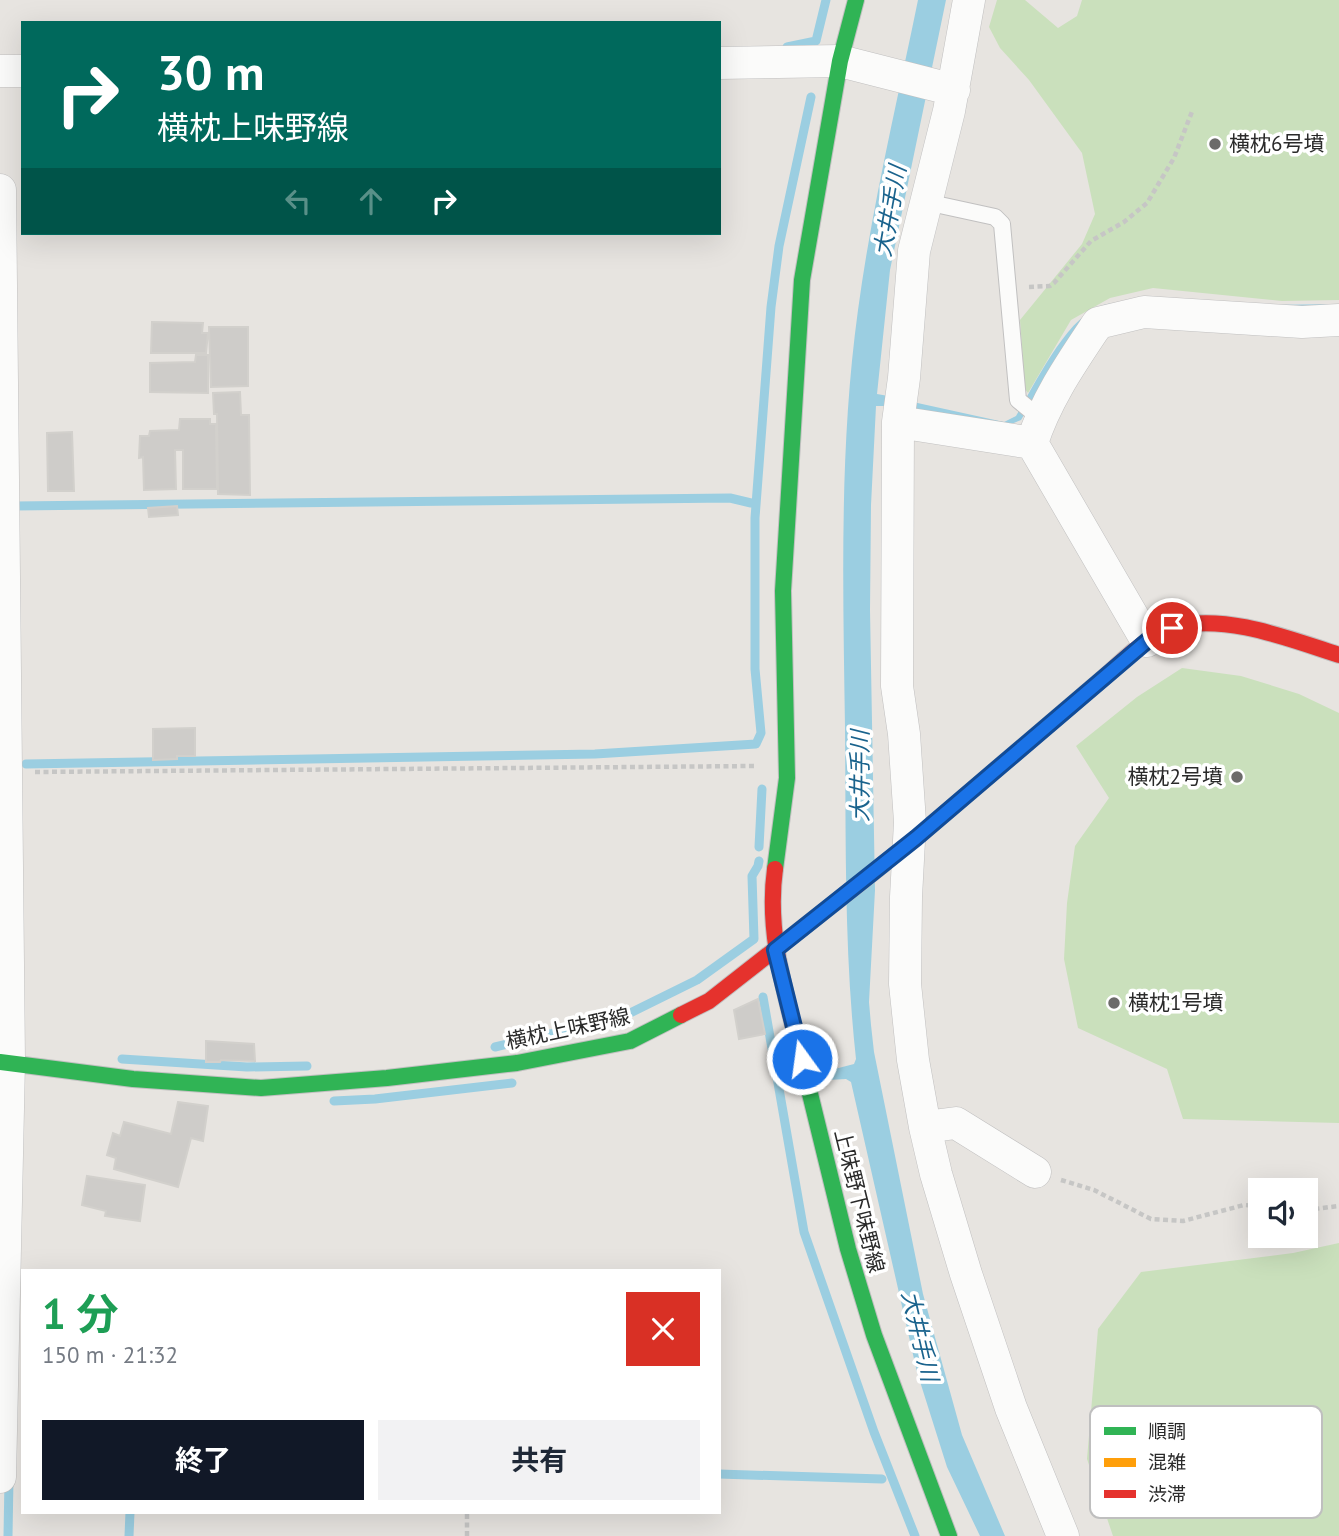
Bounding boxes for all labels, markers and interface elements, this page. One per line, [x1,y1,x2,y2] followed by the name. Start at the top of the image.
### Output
[157,40,264,104] text: 30 m
[42,49,133,140] icon: right
[157,106,349,148] text: 横枕上味野線
[1229,130,1324,157] place label: 横枕6号墳
[1207,136,1223,152] marker: 横枕6号墳
[867,160,912,259] water label: 大井手川
[279,182,317,220] icon: left
[352,182,390,220] icon: ahead
[425,182,463,220] icon: right
[1142,598,1202,658] pin
[1153,609,1191,647] icon: arrive
[845,727,874,822] water label: 大井手川
[1128,763,1223,790] place label: 横枕2号墳
[1229,769,1245,785] marker: 横枕2号墳
[1128,989,1223,1016] place label: 横枕1号墳
[1106,995,1122,1011] marker: 横枕1号墳
[503,1002,632,1055] street label: 横枕上味野線
[765,1022,839,1096] position arrow
[829,1126,890,1275] street label: 上味野下味野線
[1248,1178,1318,1248] map controls
[1248,1178,1318,1248] button: sound
[42,1286,118,1341] text: 1 分
[896,1288,946,1387] water label: 大井手川
[626,1292,700,1366] button: close
[42,1340,178,1369] text: 150 m · 21:32
[1090,1406,1322,1518] legend
[1148,1419,1186,1443] text: 順調
[42,1420,364,1500] button: 終了
[378,1420,700,1500] button: 共有
[1148,1450,1186,1474] text: 混雑
[1148,1482,1186,1506] text: 渋滞

